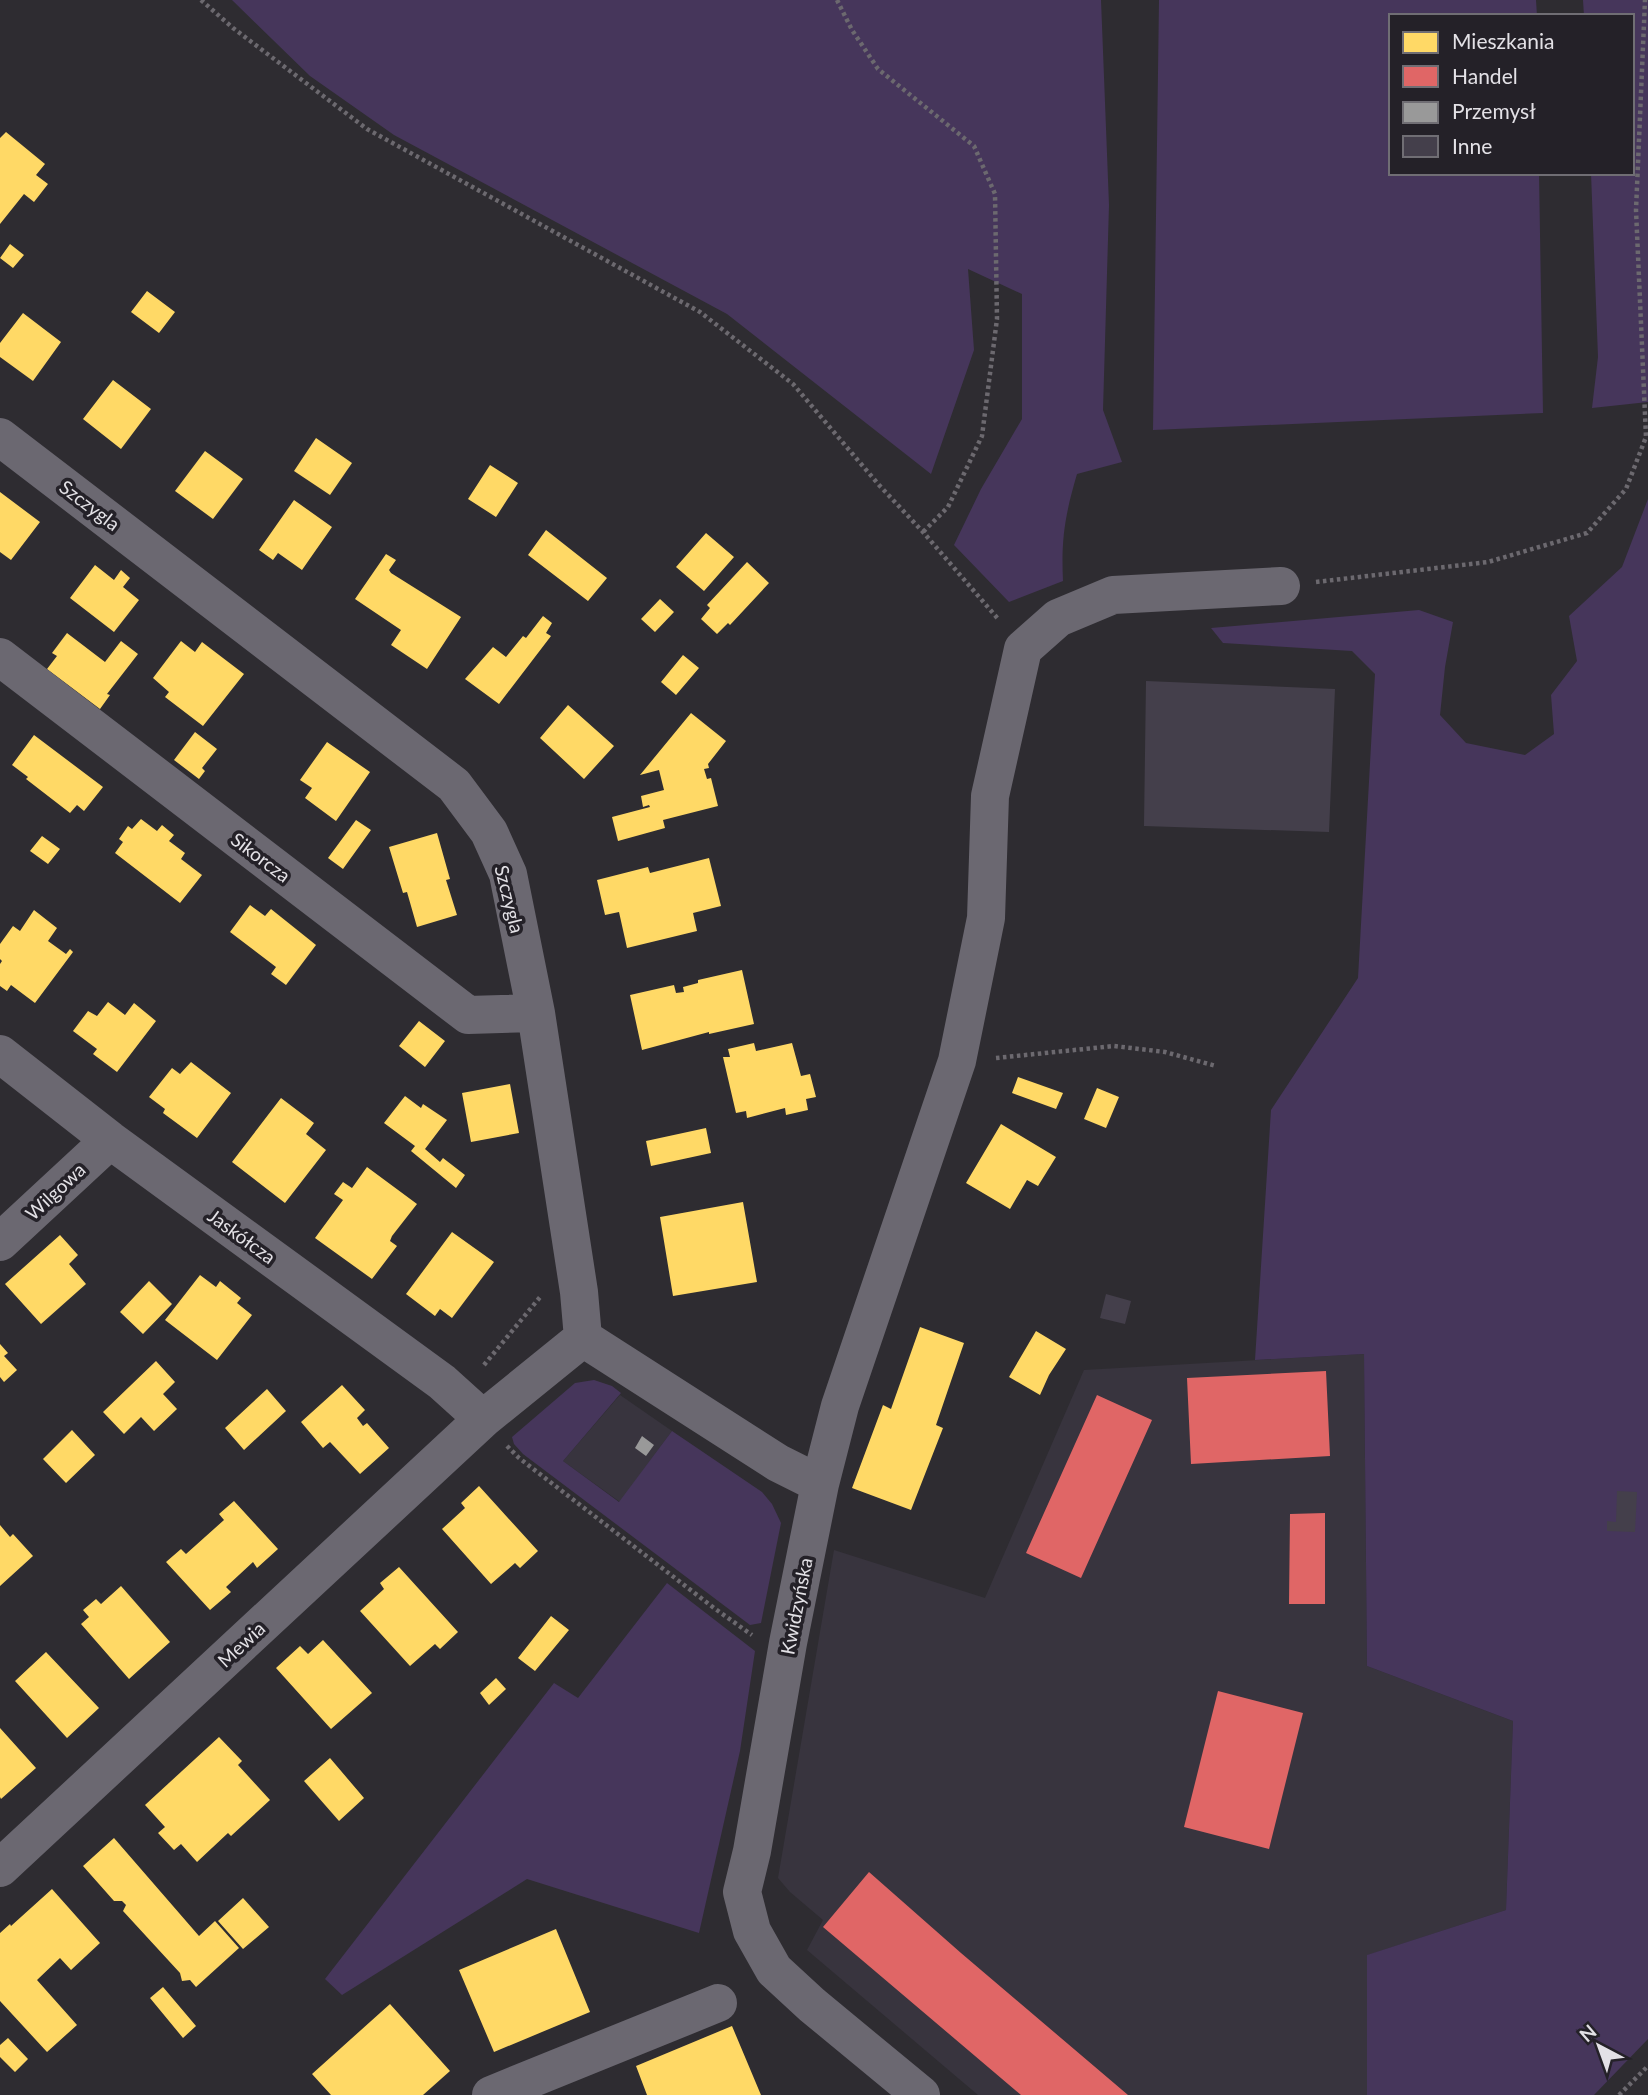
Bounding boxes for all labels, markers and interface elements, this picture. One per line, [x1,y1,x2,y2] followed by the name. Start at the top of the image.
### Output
[1389,14,1634,175] legend
[1452,28,1554,53] text: Mieszkania
[1452,63,1518,88] text: Handel
[1452,98,1536,123] text: Przemysł
[1452,133,1492,158] text: Inne
[55,475,125,535] street label: Szczygla
[227,827,295,887] street label: Sikorcza
[490,863,530,935] street label: Szczygla
[20,1158,90,1224] street label: Wilgowa
[204,1204,280,1268] street label: Jaskółcza
[775,1556,817,1656] street label: Kwidzyńska
[213,1616,269,1672] street label: Mewia
[1564,2011,1634,2081] north arrow
[1574,2019,1601,2046] text: N

